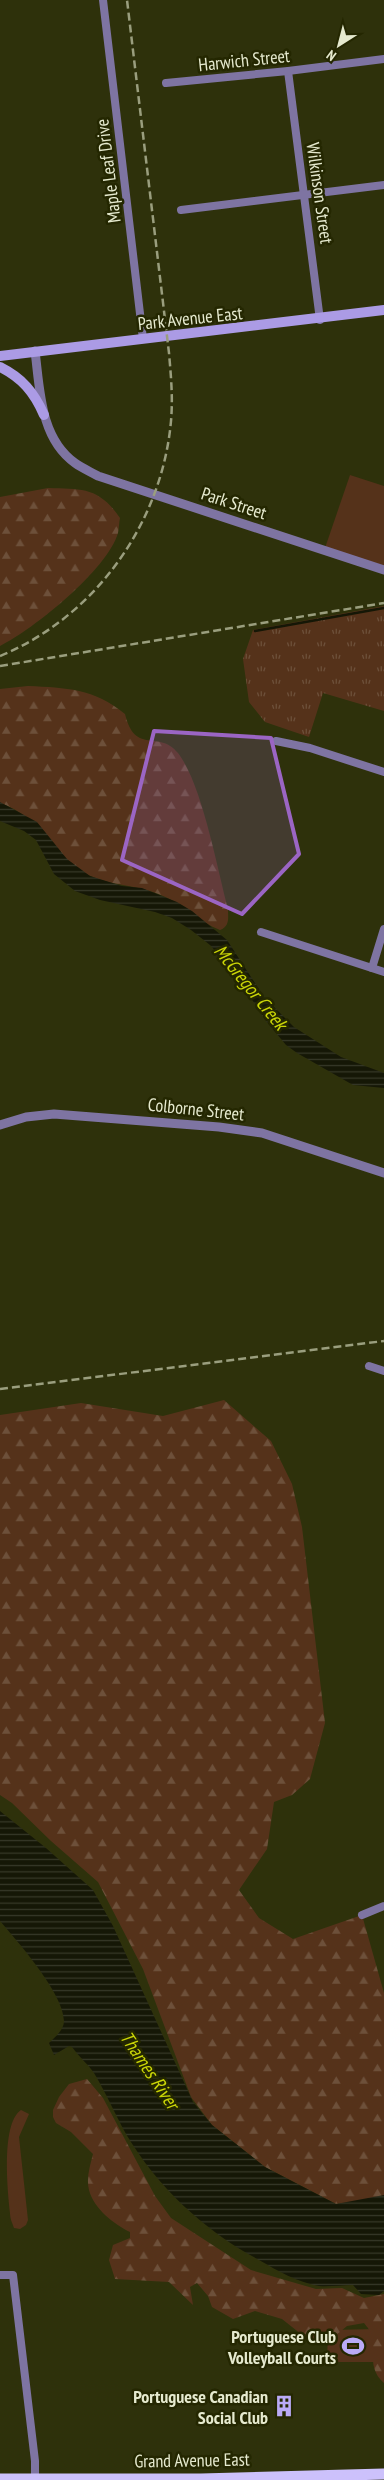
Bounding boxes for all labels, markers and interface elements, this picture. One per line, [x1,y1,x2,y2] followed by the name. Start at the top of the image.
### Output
[314,20,364,70] north arrow
[197,44,291,76] street label: Harwich Street
[323,46,340,65] text: N
[90,118,126,224] street label: Maple Leaf Drive
[302,141,338,245] street label: Wilkinson Street
[137,301,243,335] street label: Park Avenue East
[198,482,270,524] street label: Park Street
[209,939,294,1037] water label: McGregor Creek
[147,1093,245,1125] street label: Colborne Street
[115,2026,186,2116] water label: Thames River
[227,2325,336,2369] place label: Portuguese Club Volleyball Courts
[340,2333,366,2359] sports icon: Portuguese Club Volleyball Courts
[133,2385,268,2429] place label: Portuguese Canadian Social Club
[271,2393,297,2419] building icon: Portuguese Canadian Social Club
[134,2447,250,2473] street label: Grand Avenue East

